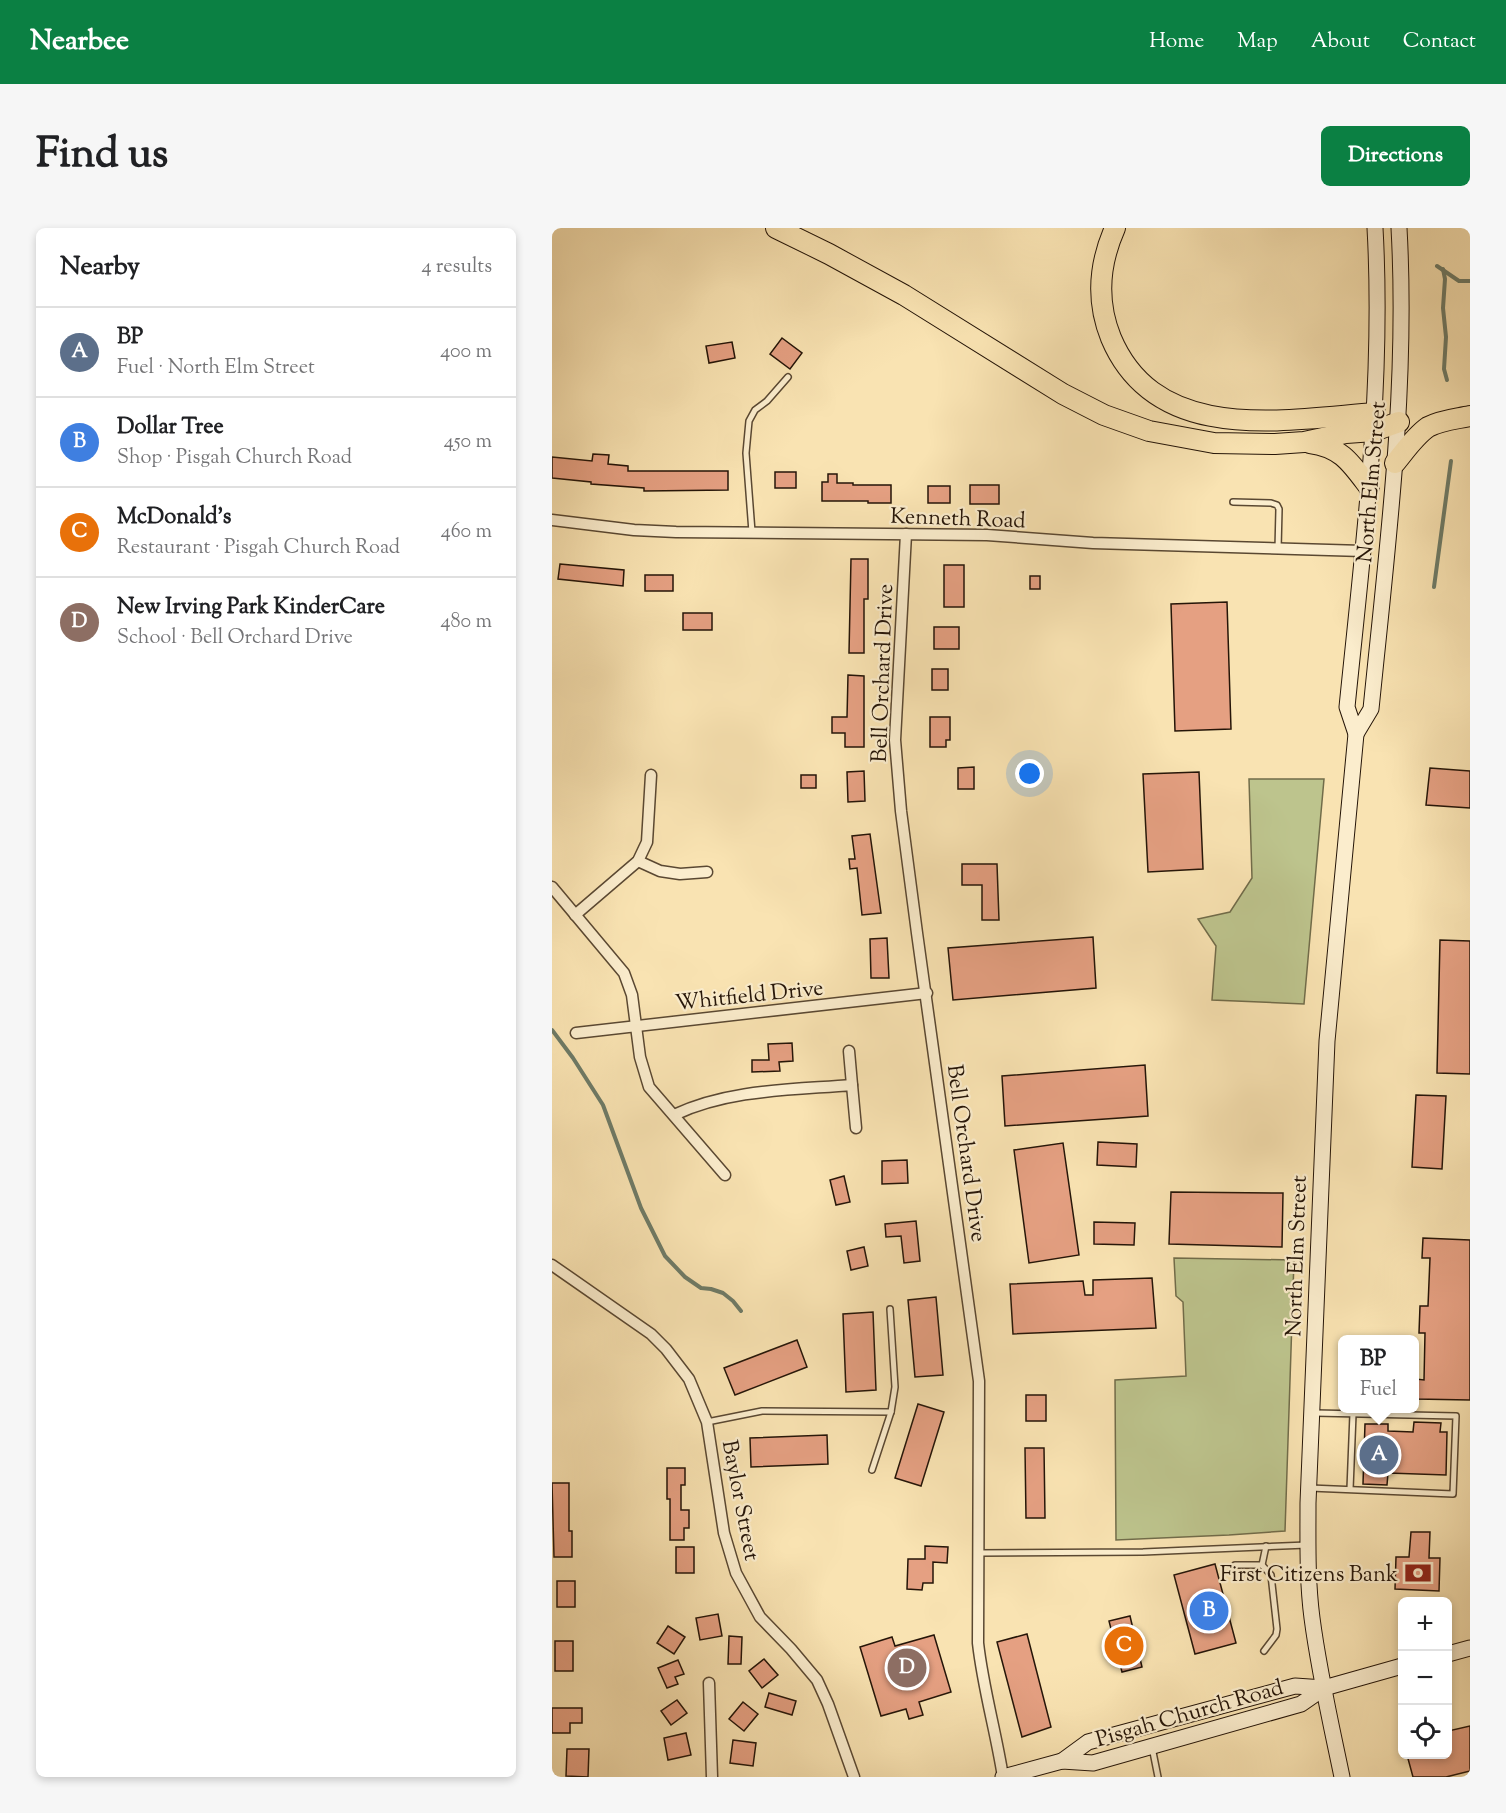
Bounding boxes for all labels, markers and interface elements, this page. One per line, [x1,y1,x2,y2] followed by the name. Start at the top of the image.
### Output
[30,22,129,62] text: Nearbee
[1149,27,1204,57] text: Home
[1237,27,1278,57] text: Map
[1311,27,1370,57] text: About
[1403,27,1476,57] text: Contact
[36,126,168,186] text: Find us
[1321,126,1470,186] button: Directions
[60,249,140,286] text: Nearby
[421,253,492,282] text: 4 results
[117,322,143,354] text: BP
[71,338,88,367] text: A
[440,338,492,367] text: 400 m
[117,354,315,383] text: Fuel · North Elm Street
[1350,400,1396,564] street label: North Elm Street
[117,412,224,444] text: Dollar Tree
[73,428,86,457] text: B
[444,428,492,457] text: 450 m
[117,444,352,473] text: Shop · Pisgah Church Road
[117,502,231,534] text: McDonald's
[890,502,1026,538] street label: Kenneth Road
[71,518,88,547] text: C
[441,518,492,547] text: 460 m
[117,534,400,563] text: Restaurant · Pisgah Church Road
[865,583,903,763] street label: Bell Orchard Drive
[117,592,385,624] text: New Irving Park KinderCare
[72,608,87,637] text: D
[441,608,492,637] text: 480 m
[117,624,353,653] text: School · Bell Orchard Drive
[1015,759,1044,788] your location
[674,973,825,1021] street label: Whitfield Drive
[937,1063,993,1244] street label: Bell Orchard Drive
[1279,1174,1317,1338] street label: North Elm Street
[1338,1335,1419,1413] popup
[1360,1344,1386,1376] text: BP
[1360,1376,1397,1405] text: Fuel
[1360,1432,1398,1478] pin: A
[712,1438,767,1564] street label: Baylor Street
[1403,1558,1433,1588] bank icon: First Citizens Bank
[1220,1560,1398,1592] place label: First Citizens Bank
[1190,1588,1228,1634] pin: B
[1398,1597,1452,1759] map controls
[1398,1597,1452,1651] button: +
[1104,1624,1144,1668] pin: C
[888,1646,926,1690] pin: D
[1398,1651,1452,1705] button: −
[1092,1673,1287,1757] street label: Pisgah Church Road
[1398,1705,1452,1759] button: locate

